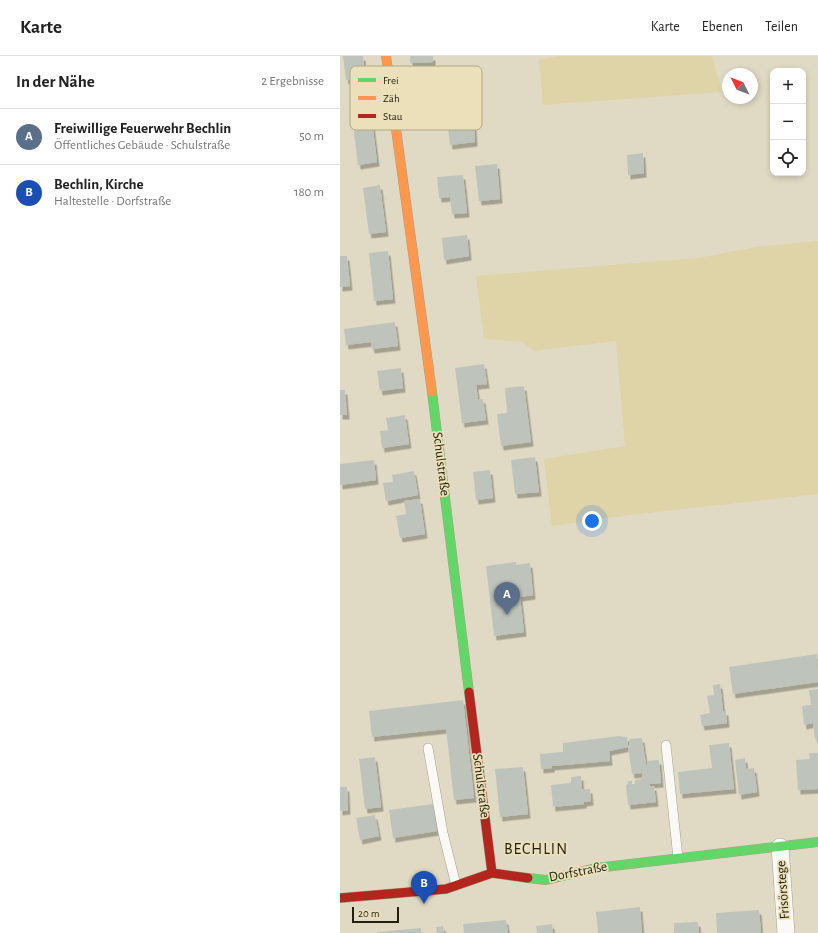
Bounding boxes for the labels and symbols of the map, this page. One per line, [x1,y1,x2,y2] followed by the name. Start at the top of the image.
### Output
[350,66,482,130] legend
[722,68,758,104] north arrow
[383,75,399,86] text: Frei
[383,93,400,104] text: Zäh
[383,111,403,122] text: Stau
[430,431,452,497] street label: Schulstraße
[582,511,602,531] your location
[494,582,520,615] pin: A
[470,753,492,819] street label: Schulstraße
[504,841,568,857] district label: BECHLIN
[548,859,608,885] street label: Dorfstraße
[774,860,792,920] street label: Frisörstege
[411,871,437,904] pin: B
[352,905,399,924] scale bar

